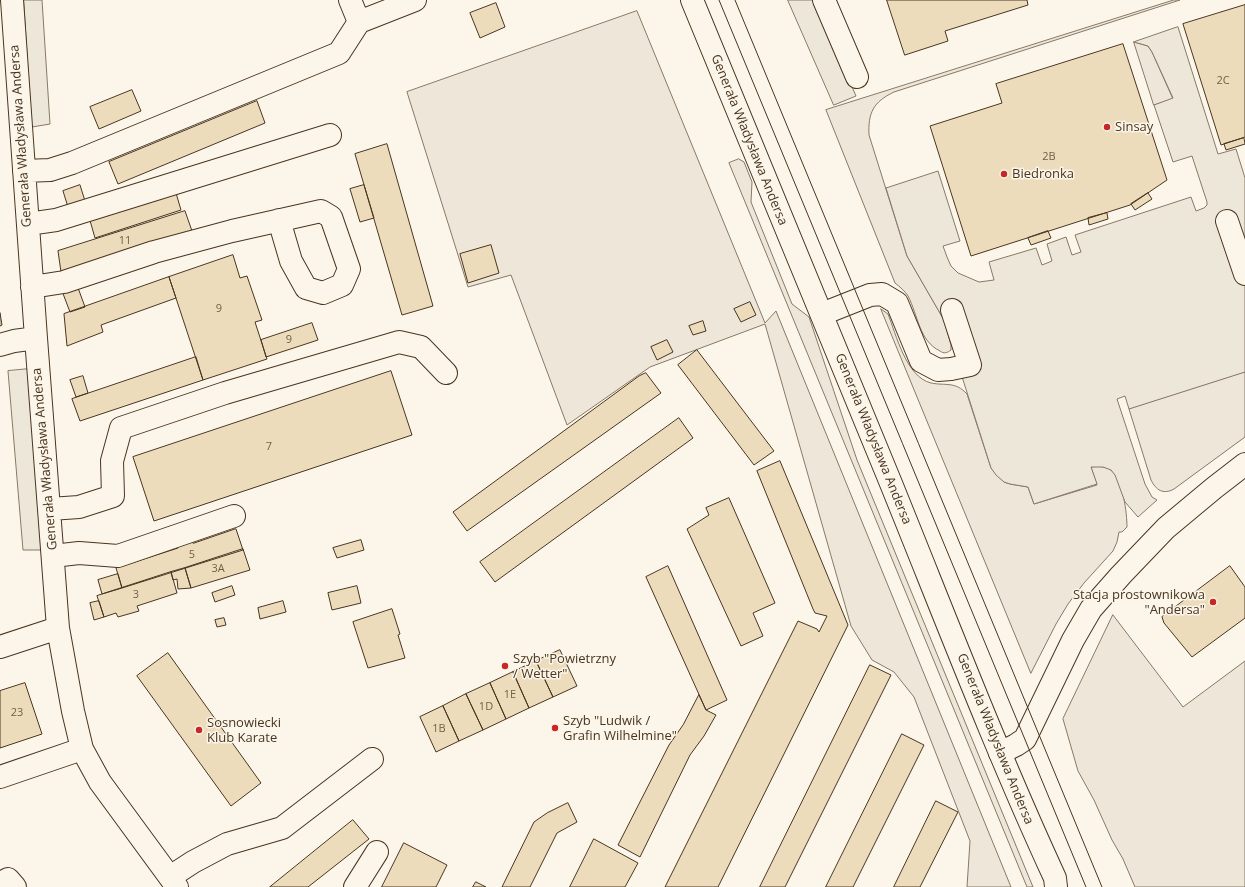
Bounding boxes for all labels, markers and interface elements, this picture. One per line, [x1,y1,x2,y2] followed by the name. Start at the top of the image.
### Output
[7,44,35,228] street label: Generała Władysława Andersa
[707,52,791,228] street label: Generała Władysława Andersa
[1216,74,1230,88] house number: 2C
[1115,119,1153,135] place label: Sinsay
[1102,122,1112,132] marker: Sinsay
[1042,150,1056,164] house number: 2B
[1012,166,1074,182] place label: Biedronka
[999,169,1009,179] marker: Biedronka
[119,234,131,248] house number: 11
[216,302,222,316] house number: 9
[286,333,292,347] house number: 9
[831,351,915,527] street label: Generała Władysława Andersa
[29,367,61,551] street label: Generała Władysława Andersa
[266,440,272,454] house number: 7
[189,548,195,562] house number: 5
[211,562,225,576] house number: 3A
[1073,587,1205,618] place label: Stacja prostownikowa "Andersa"
[133,588,139,602] house number: 3
[1208,597,1218,607] marker: Stacja prostownikowa "Andersa"
[513,651,616,682] place label: Szyb "Powietrzny / Wetter"
[953,651,1037,827] street label: Generała Władysława Andersa
[500,661,510,671] marker: Szyb "Powietrzny / Wetter"
[504,688,516,702] house number: 1E
[479,700,493,714] house number: 1D
[11,706,23,720] house number: 23
[563,713,677,744] place label: Szyb "Ludwik / Grafin Wilhelmine"
[207,715,281,746] place label: Sosnowiecki Klub Karate
[432,722,446,736] house number: 1B
[550,723,560,733] marker: Szyb "Ludwik / Grafin Wilhelmine"
[194,725,204,735] marker: Sosnowiecki Klub Karate

